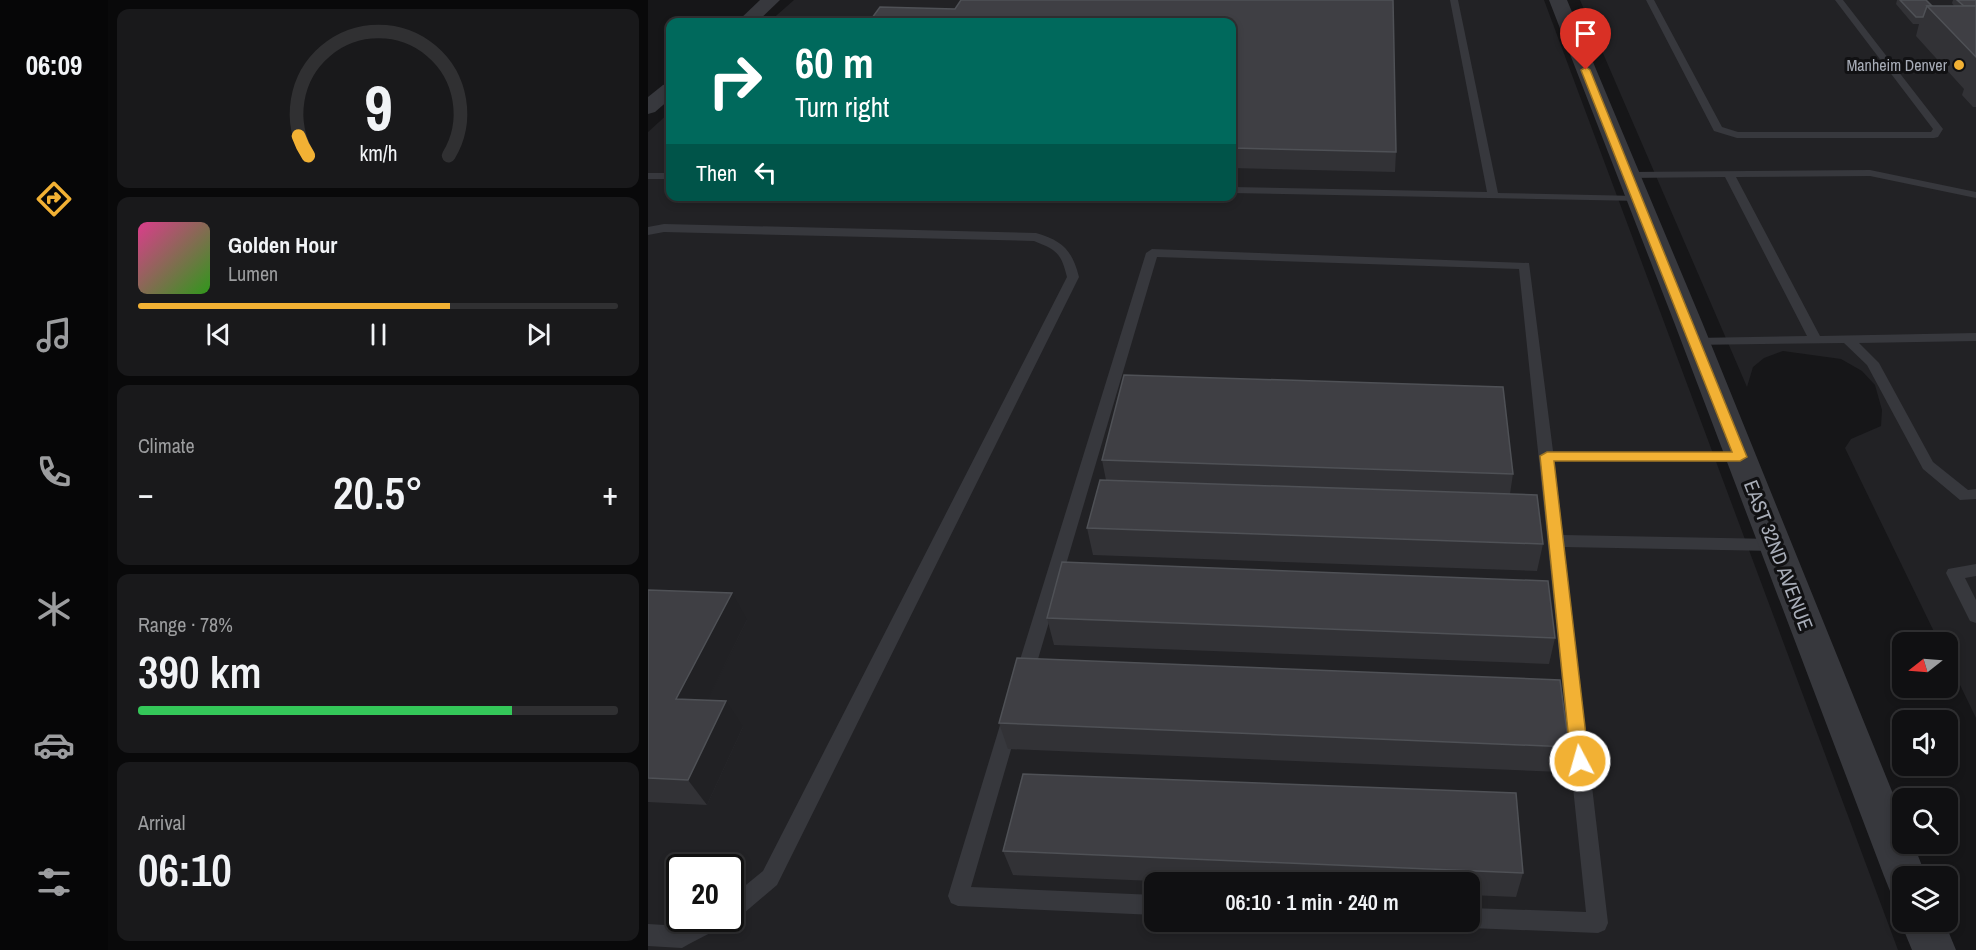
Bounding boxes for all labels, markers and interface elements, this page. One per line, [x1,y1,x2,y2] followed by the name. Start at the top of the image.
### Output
[1560,8,1611,70] pin
[1569,17,1602,50] icon: arrive
[795,35,874,91] text: 60 m
[696,42,774,120] icon: right
[26,47,82,83] text: 06:09
[1846,54,1948,76] place label: Manheim Denver
[1952,58,1966,72] marker: Manheim Denver
[364,65,392,149] text: 9
[795,89,889,125] text: Turn right
[359,139,397,168] text: km/h
[749,156,782,189] icon: left
[696,158,737,188] text: Then
[33,178,75,220] icon: directions
[228,230,337,260] text: Golden Hour
[228,260,278,287] text: Lumen
[33,314,75,356] icon: music
[202,318,235,351] icon: previous
[362,318,395,351] icon: pause
[522,318,555,351] icon: next
[138,432,195,459] text: Climate
[33,451,75,493] icon: phone
[333,462,423,523] text: 20.5°
[138,471,154,515] text: −
[602,471,618,515] text: +
[1738,476,1820,634] street label: EAST 32ND AVENUE
[33,588,75,630] icon: climate
[138,611,233,638] text: Range · 78%
[1892,632,1958,698] north arrow
[1892,632,1958,932] map controls
[138,641,262,702] text: 390 km
[1892,710,1958,776] button: sound
[33,724,75,766] icon: car
[1548,729,1612,793] position arrow
[1892,788,1958,854] button: search
[138,809,185,836] text: Arrival
[138,839,232,900] text: 06:10
[666,854,744,932] speed limit sign: 20
[33,861,75,903] icon: filters
[1892,866,1958,932] button: layers
[1225,887,1399,917] text: 06:10 · 1 min · 240 m

